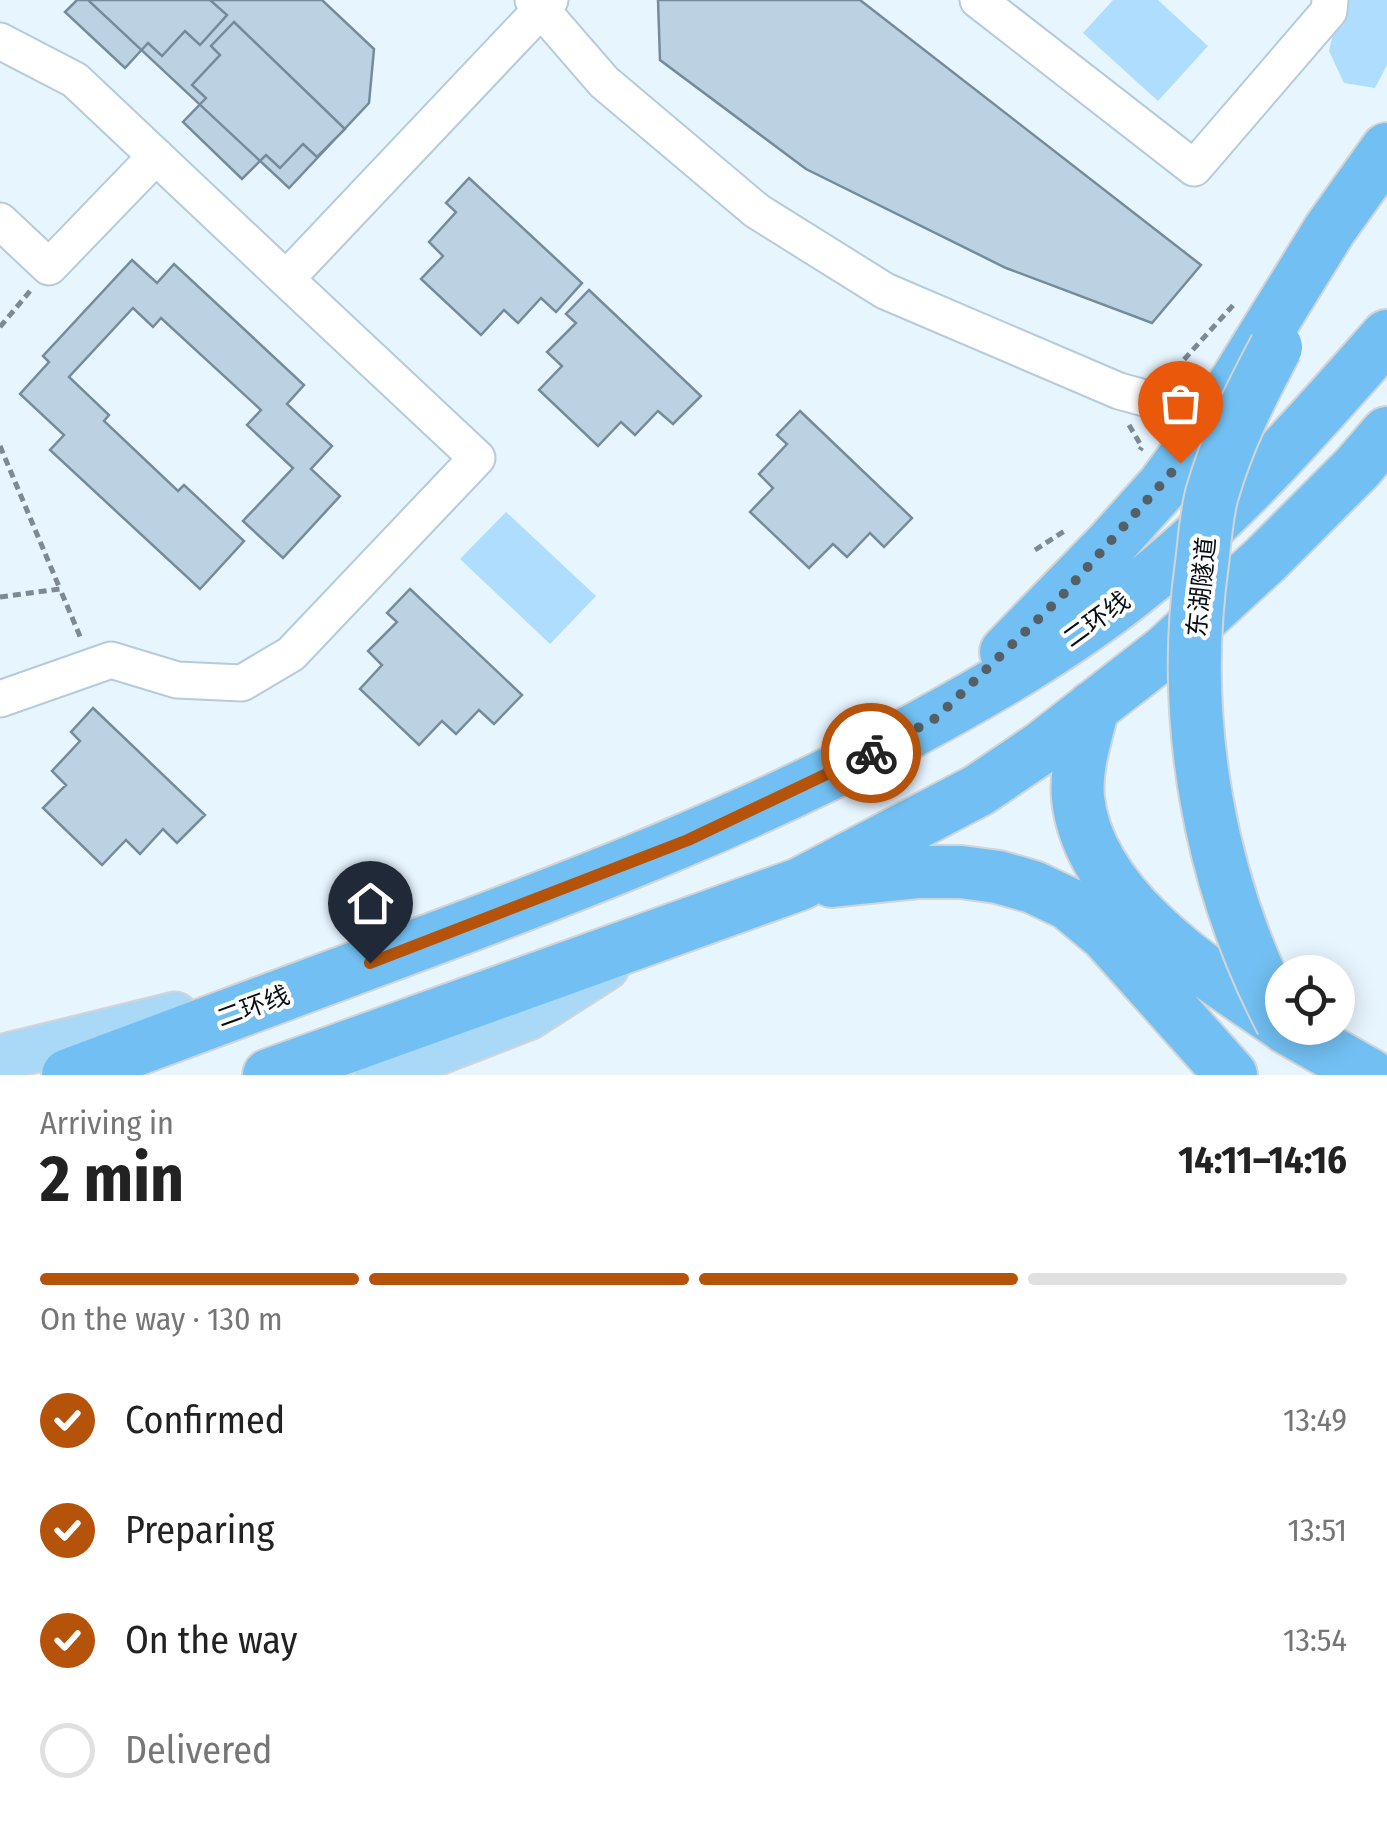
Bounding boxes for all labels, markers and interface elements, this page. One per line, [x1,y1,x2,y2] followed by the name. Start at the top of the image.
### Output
[1138,361,1223,464] pin
[1153,376,1208,431] icon: bag
[1182,536,1222,638] street label: 东湖隧道
[1057,586,1136,654] street label: 二环线
[821,703,921,803] courier
[844,726,899,781] icon: bike
[328,861,413,964] pin
[343,876,398,931] icon: home
[1265,955,1355,1045] map controls
[1265,955,1355,1045] button: locate
[213,980,294,1034] street label: 二环线
[40,1104,174,1142] text: Arriving in
[1178,1137,1347,1183] text: 14:11–14:16
[40,1140,184,1218] text: 2 min
[40,1300,283,1338] text: On the way · 130 m
[40,1393,95,1448] icon: check
[125,1397,285,1443] text: Confirmed
[1283,1401,1347,1439] text: 13:49
[40,1503,95,1558] icon: check
[125,1507,274,1553] text: Preparing
[1288,1511,1347,1549] text: 13:51
[40,1613,95,1668] icon: check
[125,1617,297,1663] text: On the way
[1283,1621,1347,1659] text: 13:54
[125,1727,272,1773] text: Delivered

